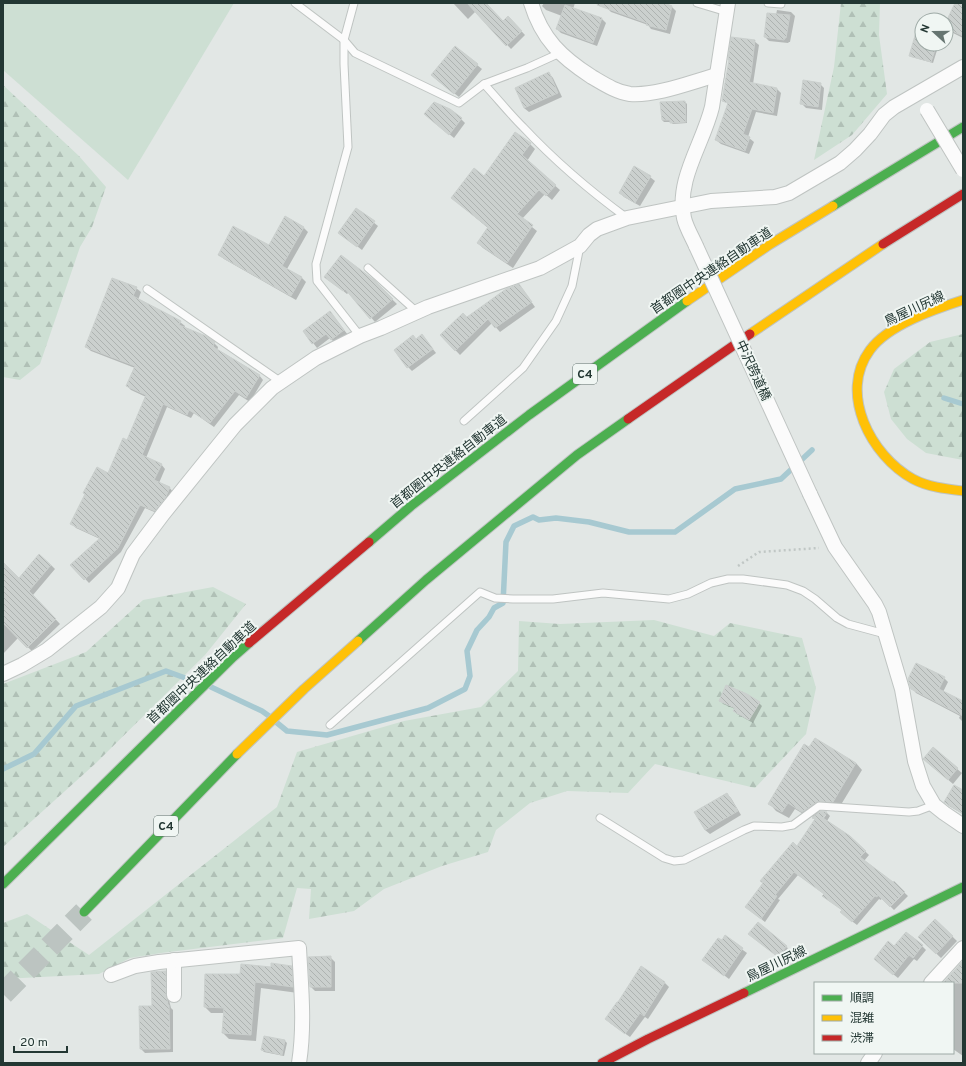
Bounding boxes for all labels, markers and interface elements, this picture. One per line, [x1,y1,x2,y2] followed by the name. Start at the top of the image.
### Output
[914,12,954,52] north arrow
[918,23,934,35] text: N
[648,224,776,318] street label: 首都圏中央連絡自動車道
[882,288,948,331] street label: 鳥屋川尻線
[731,338,773,404] street label: 中沢跨道橋
[573,364,597,384] road number: C4
[387,411,511,513] street label: 首都圏中央連絡自動車道
[144,618,260,728] street label: 首都圏中央連絡自動車道
[154,816,178,836] road number: C4
[744,942,810,986] street label: 鳥屋川尻線
[814,982,954,1054] legend
[850,991,874,1007] text: 順調
[850,1011,874,1027] text: 混雑
[14,1028,67,1054] scale bar
[850,1031,874,1047] text: 渋滞
[20,1035,48,1051] text: 20 m

